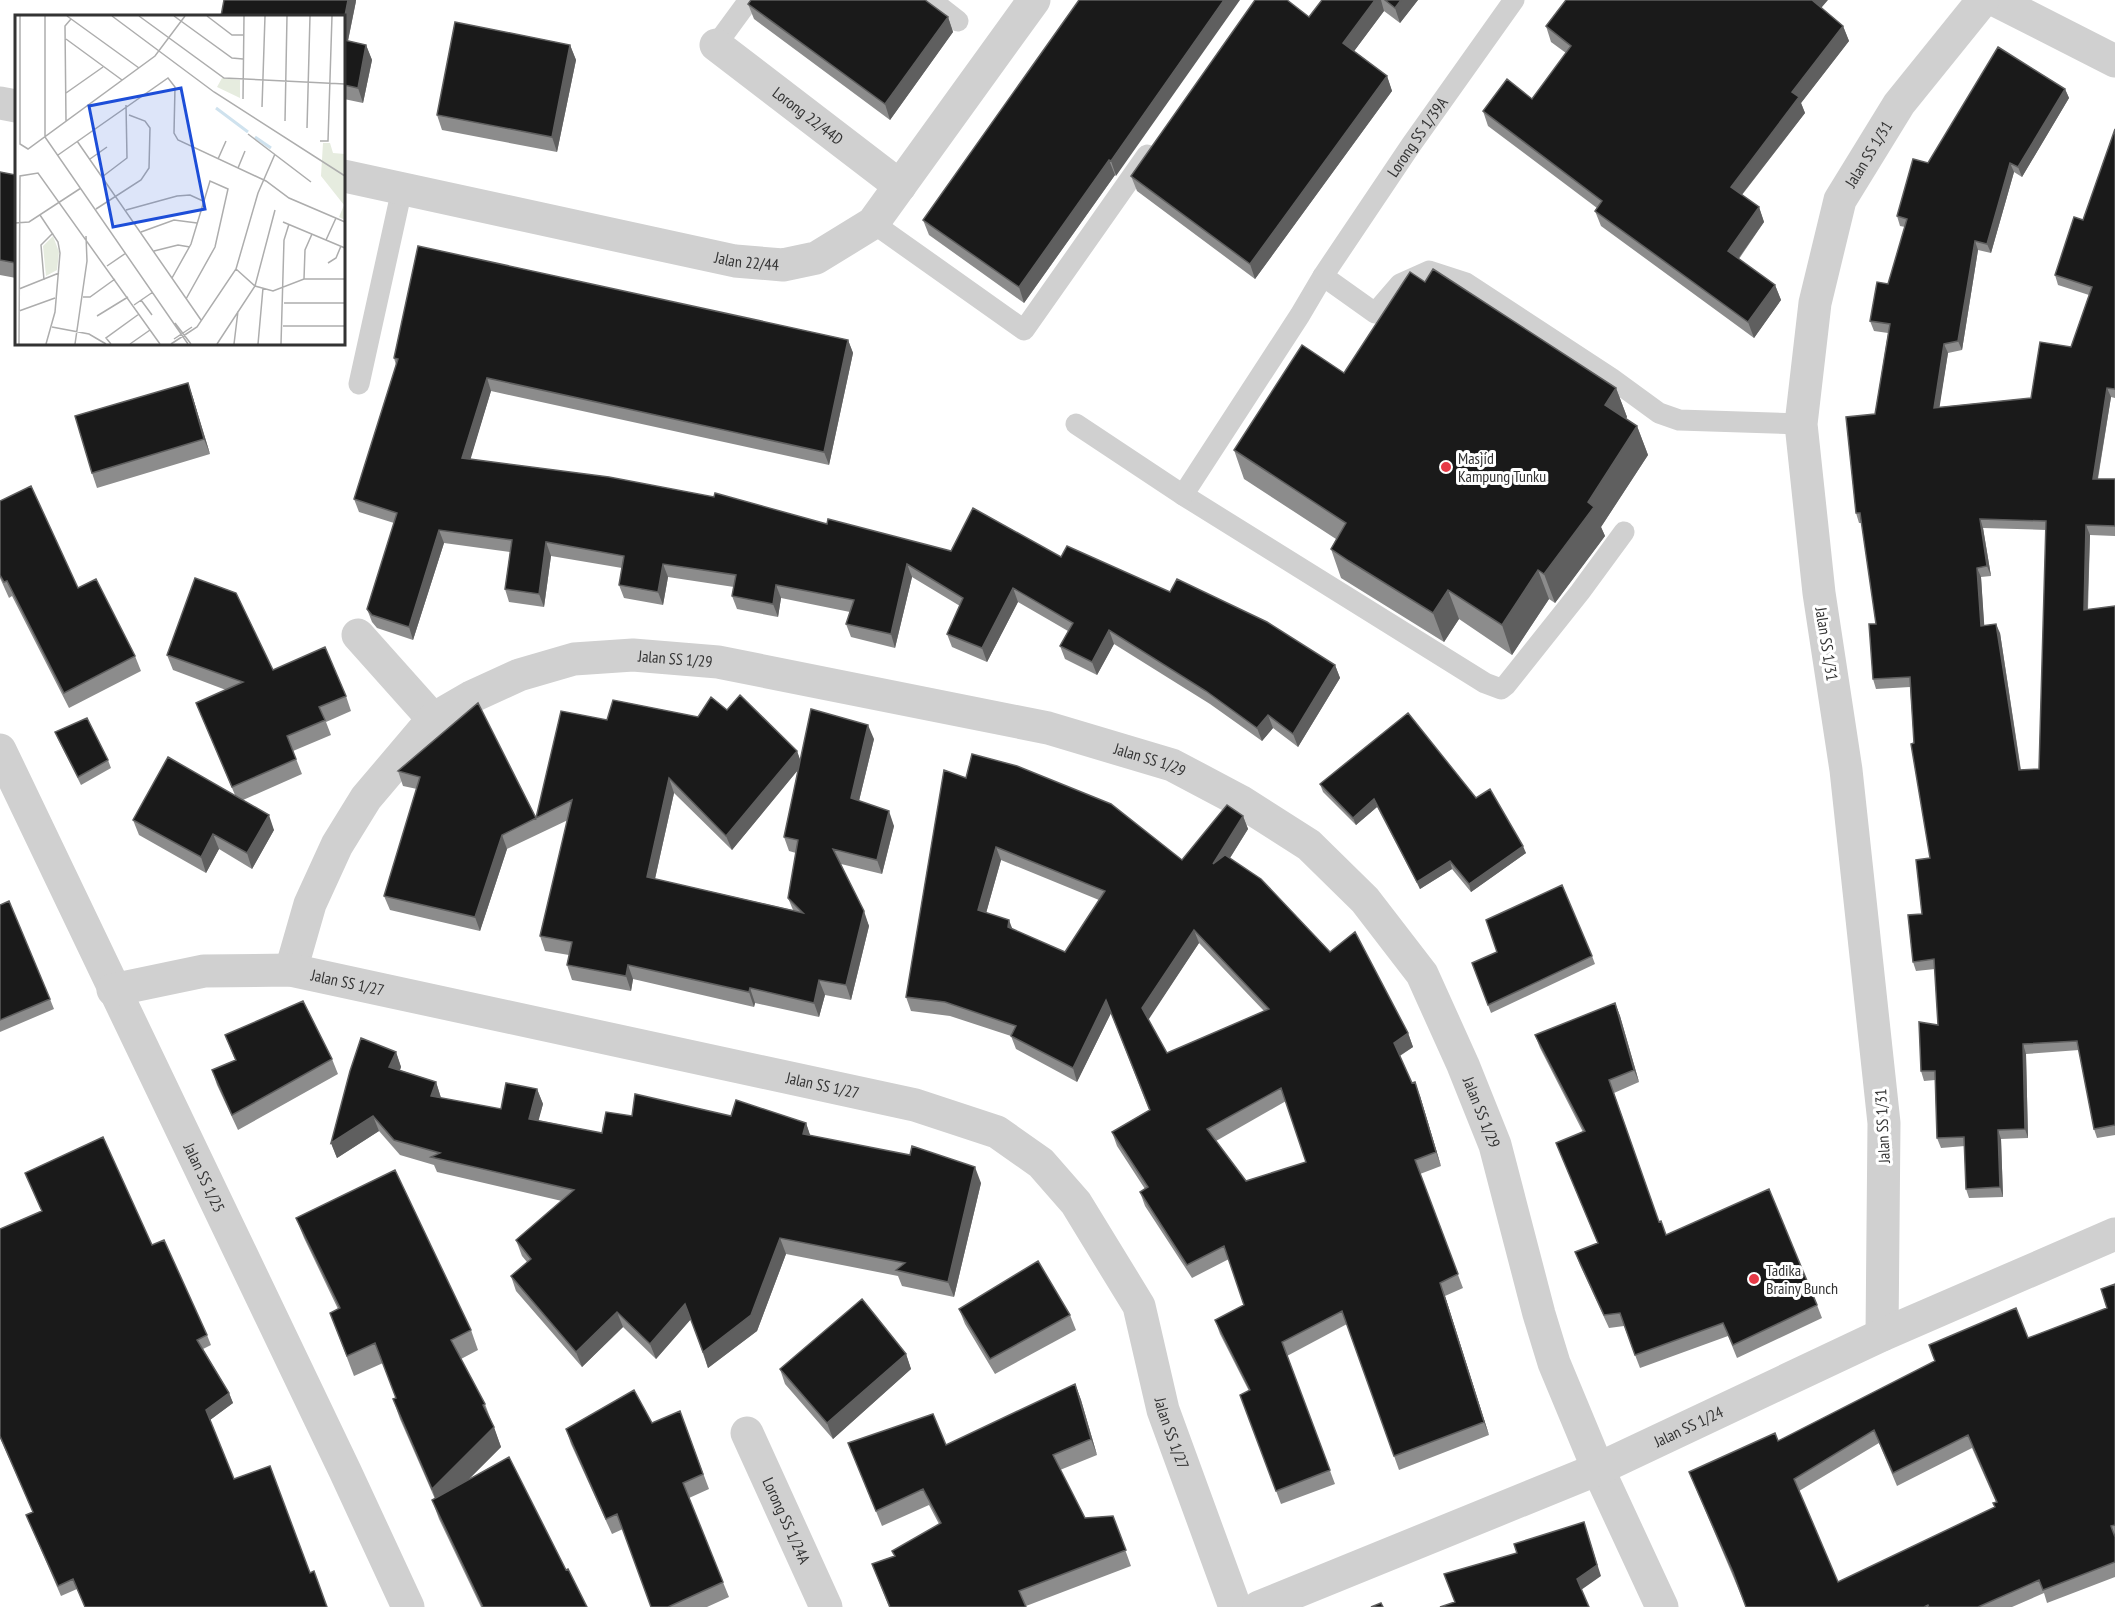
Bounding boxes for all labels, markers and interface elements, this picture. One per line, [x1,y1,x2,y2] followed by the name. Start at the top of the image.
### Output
[15,15,345,345] inset map
[769,82,847,149] street label: Lorong 22/44D
[1383,93,1452,181] street label: Lorong SS 1/39A
[1840,117,1896,192] street label: Jalan SS 1/31
[712,247,780,275] street label: Jalan 22/44
[1458,448,1546,486] place label: Masjid Kampung Tunku
[1439,460,1453,474] marker: Masjid Kampung Tunku
[1811,605,1843,682] street label: Jalan SS 1/31
[637,645,713,672] street label: Jalan SS 1/29
[1111,738,1189,781] street label: Jalan SS 1/29
[308,964,386,1000] street label: Jalan SS 1/27
[783,1067,861,1103] street label: Jalan SS 1/27
[1458,1073,1505,1150] street label: Jalan SS 1/29
[1870,1088,1894,1165] street label: Jalan SS 1/31
[179,1139,230,1215] street label: Jalan SS 1/25
[1766,1260,1838,1298] place label: Tadika Brainy Bunch
[1747,1272,1761,1286] marker: Tadika Brainy Bunch
[1150,1395,1194,1472] street label: Jalan SS 1/27
[1650,1401,1726,1452] street label: Jalan SS 1/24
[758,1474,815,1567] street label: Lorong SS 1/24A

